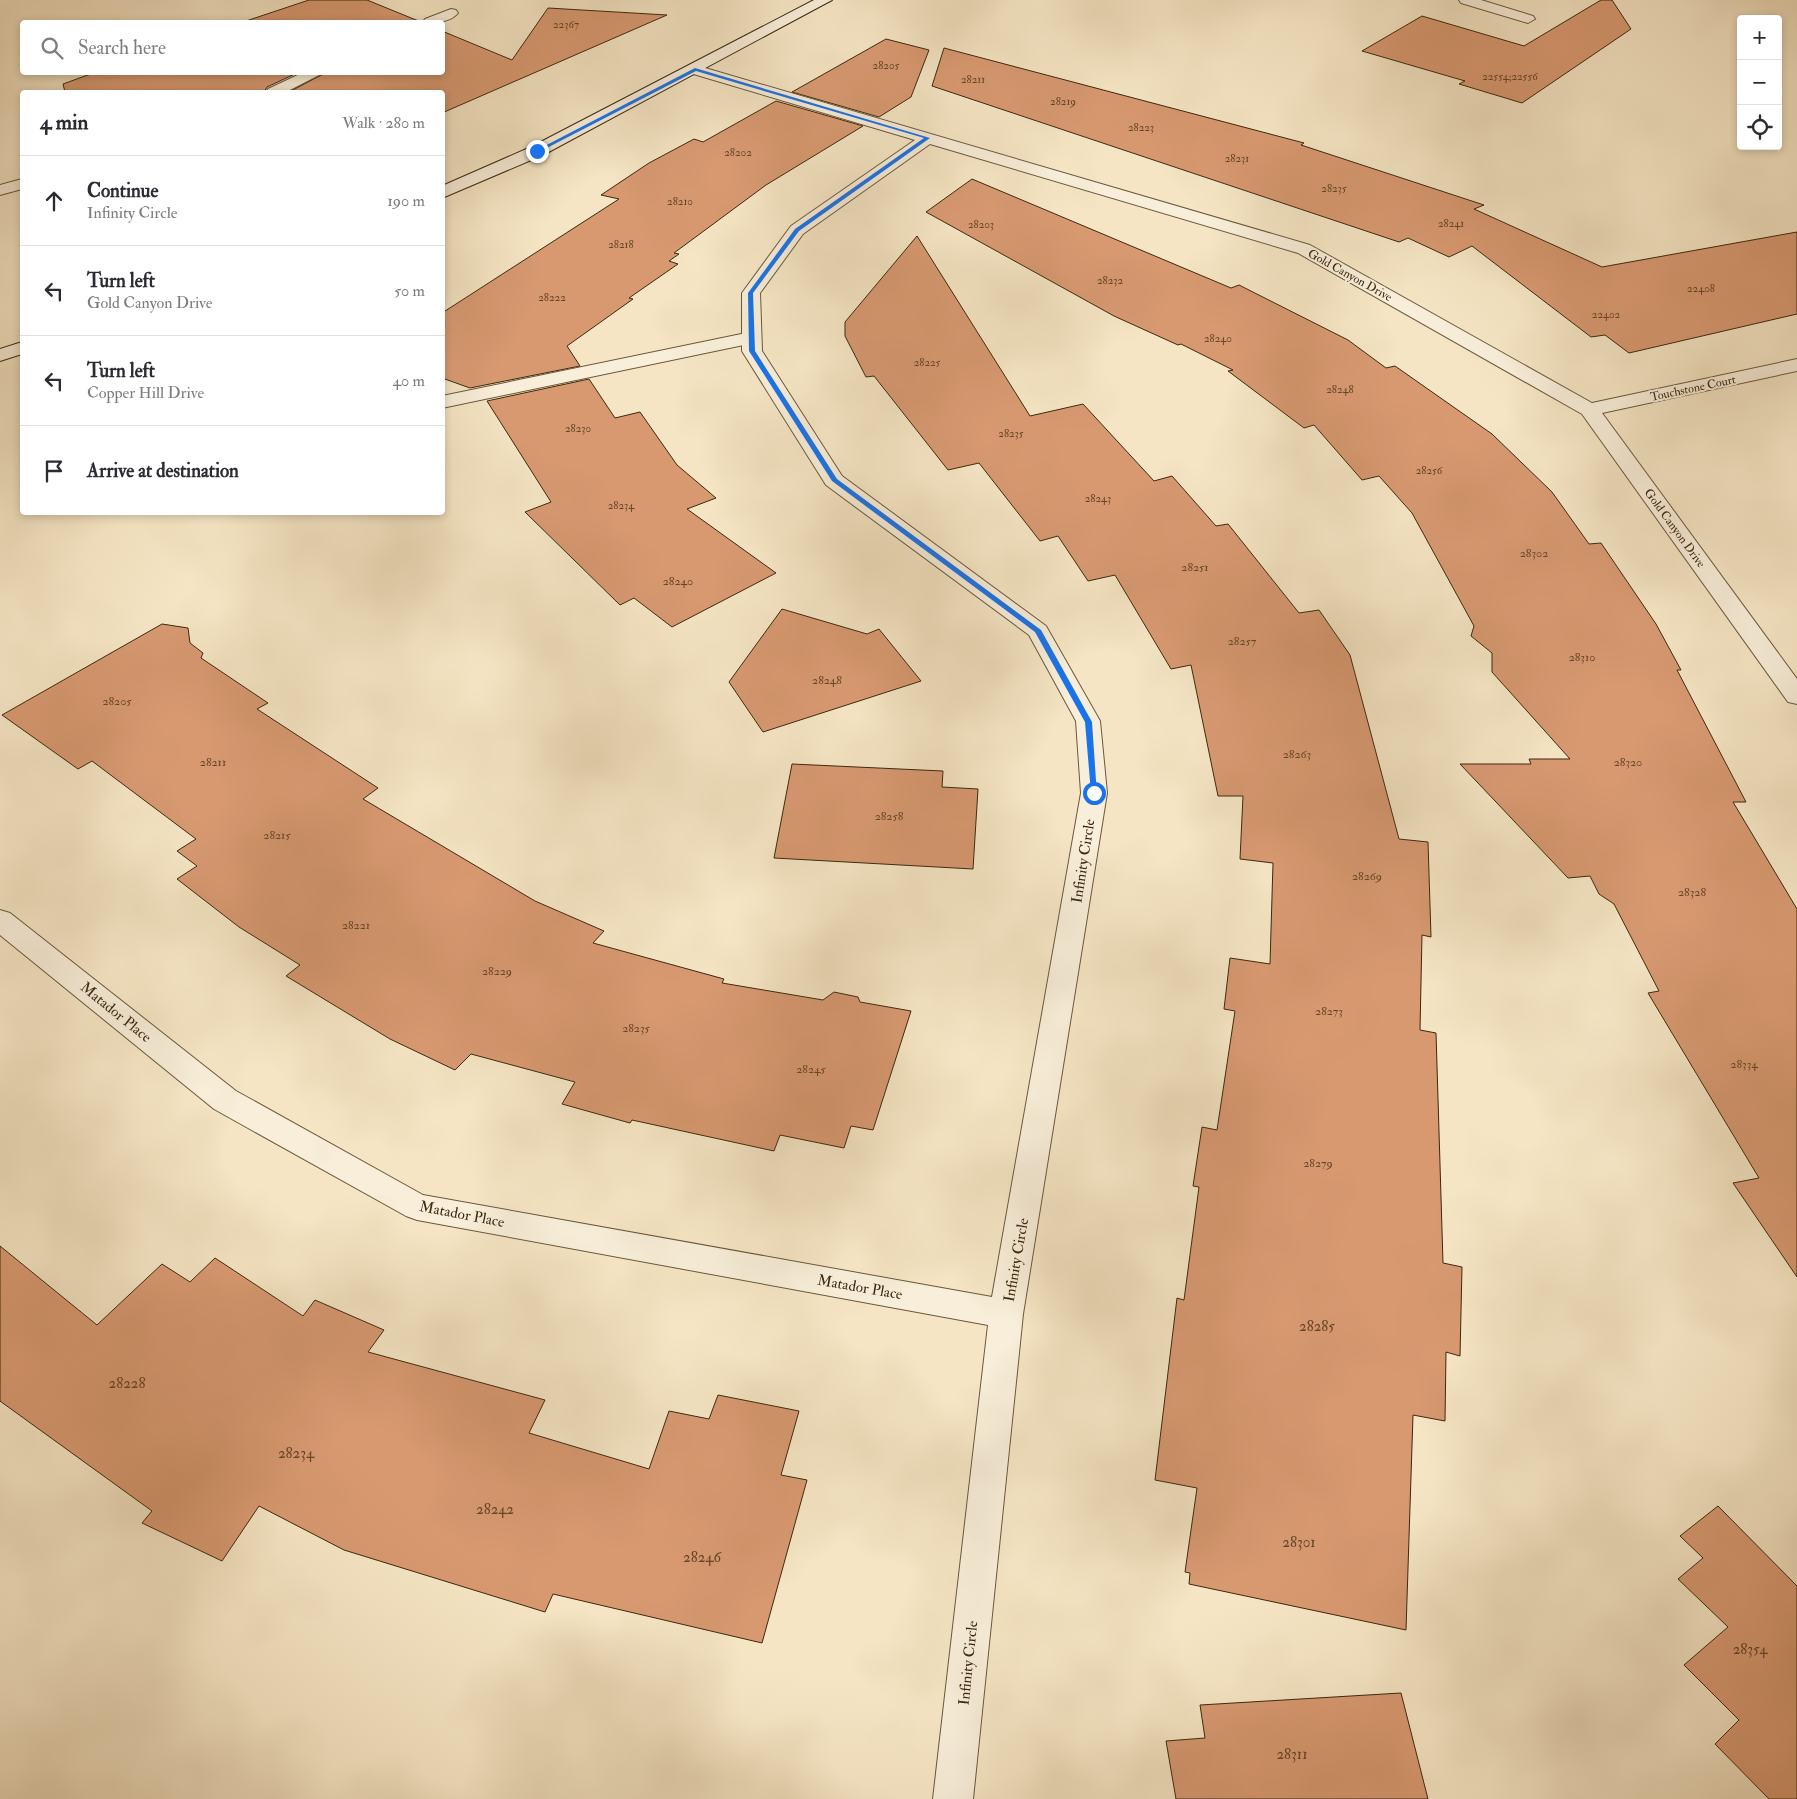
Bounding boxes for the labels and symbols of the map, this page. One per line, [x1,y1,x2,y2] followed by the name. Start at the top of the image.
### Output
[553,18,579,31] house number: 22367
[873,59,900,72] house number: 28205
[1482,70,1539,83] house number: 22554;22556
[961,73,985,86] house number: 28211
[1050,95,1076,108] house number: 28219
[1128,121,1154,134] house number: 28223
[526,140,549,163] route end
[724,146,752,159] house number: 28202
[1225,152,1249,165] house number: 28231
[1321,182,1347,195] house number: 28235
[667,195,693,208] house number: 28210
[1438,217,1464,230] house number: 28241
[968,218,994,231] house number: 28203
[608,238,634,251] house number: 28218
[1305,246,1395,305] street label: Gold Canyon Drive
[1097,274,1123,287] house number: 28232
[1687,282,1715,295] house number: 22408
[538,291,566,304] house number: 28222
[1592,308,1621,321] house number: 22402
[1204,332,1232,345] house number: 28240
[914,356,941,369] house number: 28225
[1649,372,1737,405] street label: Touchstone Court
[1326,383,1354,396] house number: 28248
[565,422,591,435] house number: 28230
[998,427,1024,440] house number: 28235
[1416,464,1444,477] house number: 28256
[1641,486,1708,571] street label: Gold Canyon Drive
[1085,492,1111,505] house number: 28243
[608,499,635,512] house number: 28234
[1520,546,1548,561] house number: 28302
[1181,560,1209,575] house number: 28251
[663,574,693,589] house number: 28240
[1228,634,1257,649] house number: 28257
[1569,650,1595,665] house number: 28310
[812,673,842,688] house number: 28248
[102,694,132,709] house number: 28205
[1283,747,1311,762] house number: 28263
[200,755,226,770] house number: 28211
[1614,755,1642,770] house number: 28320
[1083,782,1106,805] route start
[875,809,904,824] house number: 28258
[1067,818,1100,904] street label: Infinity Circle
[263,828,291,843] house number: 28215
[1352,869,1382,884] house number: 28269
[1678,885,1706,900] house number: 28328
[342,918,370,933] house number: 28221
[482,964,512,979] house number: 28229
[76,978,155,1047] street label: Matador Place
[1315,1004,1343,1019] house number: 28273
[622,1021,651,1036] house number: 28235
[1730,1057,1758,1072] house number: 28334
[796,1062,826,1077] house number: 28245
[1303,1156,1333,1171] house number: 28279
[418,1197,506,1232] street label: Matador Place
[1000,1217,1033,1303] street label: Infinity Circle
[816,1271,904,1304] street label: Matador Place
[1299,1317,1335,1336] house number: 28285
[109,1374,145,1393] house number: 28228
[278,1444,315,1463] house number: 28234
[476,1500,514,1519] house number: 28242
[1282,1533,1316,1552] house number: 28301
[683,1548,722,1567] house number: 28246
[955,1620,982,1706] street label: Infinity Circle
[1733,1640,1768,1659] house number: 28354
[1276,1745,1308,1764] house number: 28311

